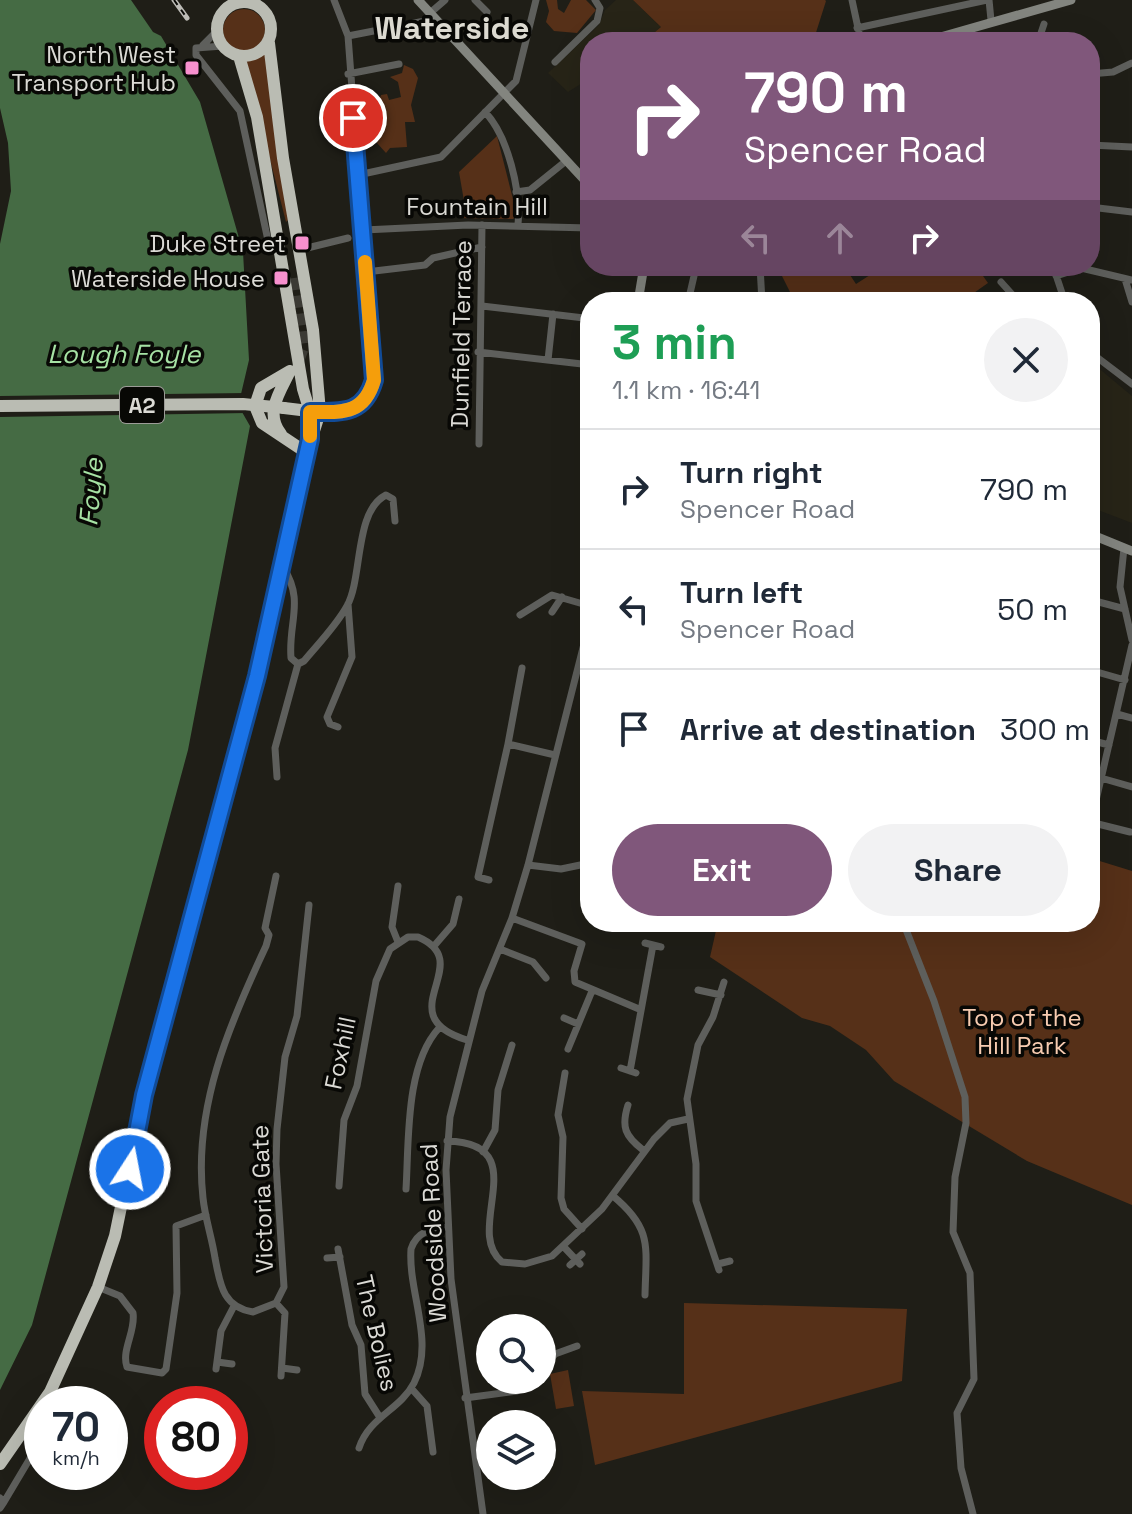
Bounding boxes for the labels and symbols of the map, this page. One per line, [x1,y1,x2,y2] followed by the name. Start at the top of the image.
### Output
[375,8,529,48] district label: Waterside
[11,39,176,98] place label: North West Transport Hub
[183,59,201,77] marker: North West Transport Hub
[319,84,387,152] pin
[406,191,548,222] street label: Fountain Hill
[149,228,286,259] place label: Duke Street
[293,234,311,252] marker: Duke Street
[444,240,478,428] street label: Dunfield Terrace
[71,263,265,294] place label: Waterside House
[272,269,290,287] marker: Waterside House
[47,337,202,371] water label: Lough Foyle
[120,387,164,423] road number: A2
[71,455,111,527] water label: Foyle
[962,1002,1082,1061] park label: Top of the Hill Park
[317,1014,363,1092] street label: Foxhill
[244,1124,280,1274] street label: Victoria Gate
[88,1127,172,1211] position arrow
[413,1143,453,1323] street label: Woodside Road
[349,1272,405,1394] street label: The Bolies
[144,1386,248,1490] speed limit sign: 80

